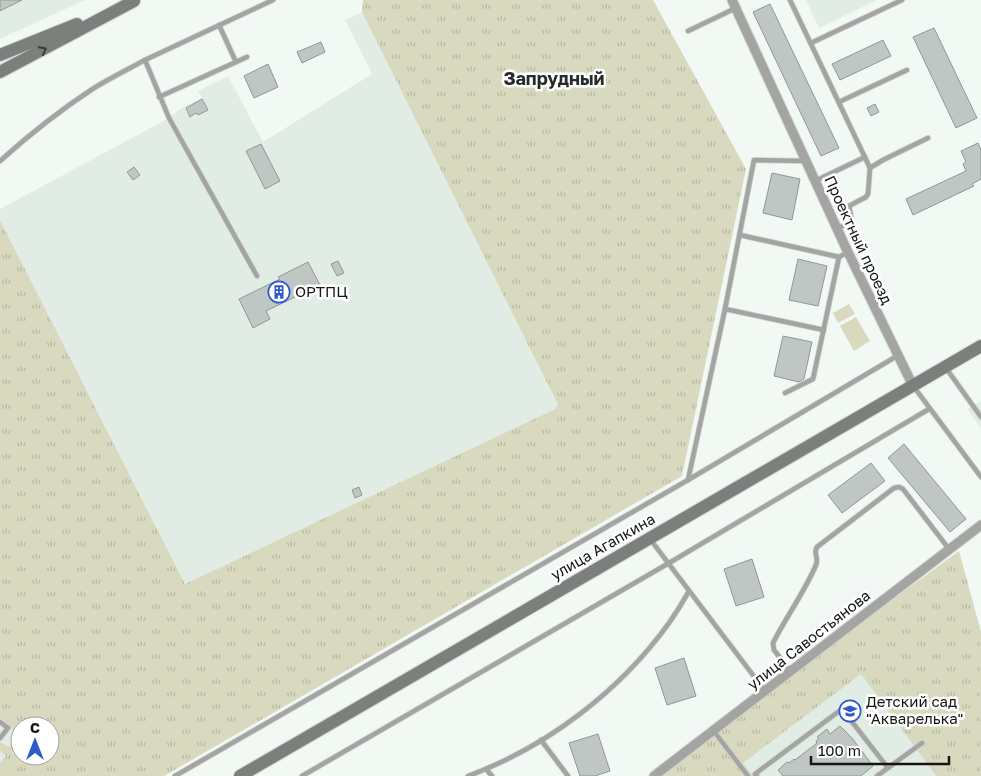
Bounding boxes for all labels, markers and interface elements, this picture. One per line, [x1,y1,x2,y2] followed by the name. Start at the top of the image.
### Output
[38,46,47,56] one-way arrow
[503,67,605,89] district label: Запрудный
[821,172,897,307] street label: Проектный проезд
[267,280,291,304] building icon: ОРТПЦ
[295,282,348,300] place label: ОРТПЦ
[547,509,658,583] street label: улица Агапкина
[743,586,873,693] street label: улица Савостьянова
[866,692,963,727] place label: Детский сад "Акварелька"
[838,699,862,723] school or university icon: Детский сад "Акварелька"
[10,716,60,766] north arrow
[30,719,40,736] text: С
[811,734,948,766] scale bar
[818,741,861,759] text: 100 m

